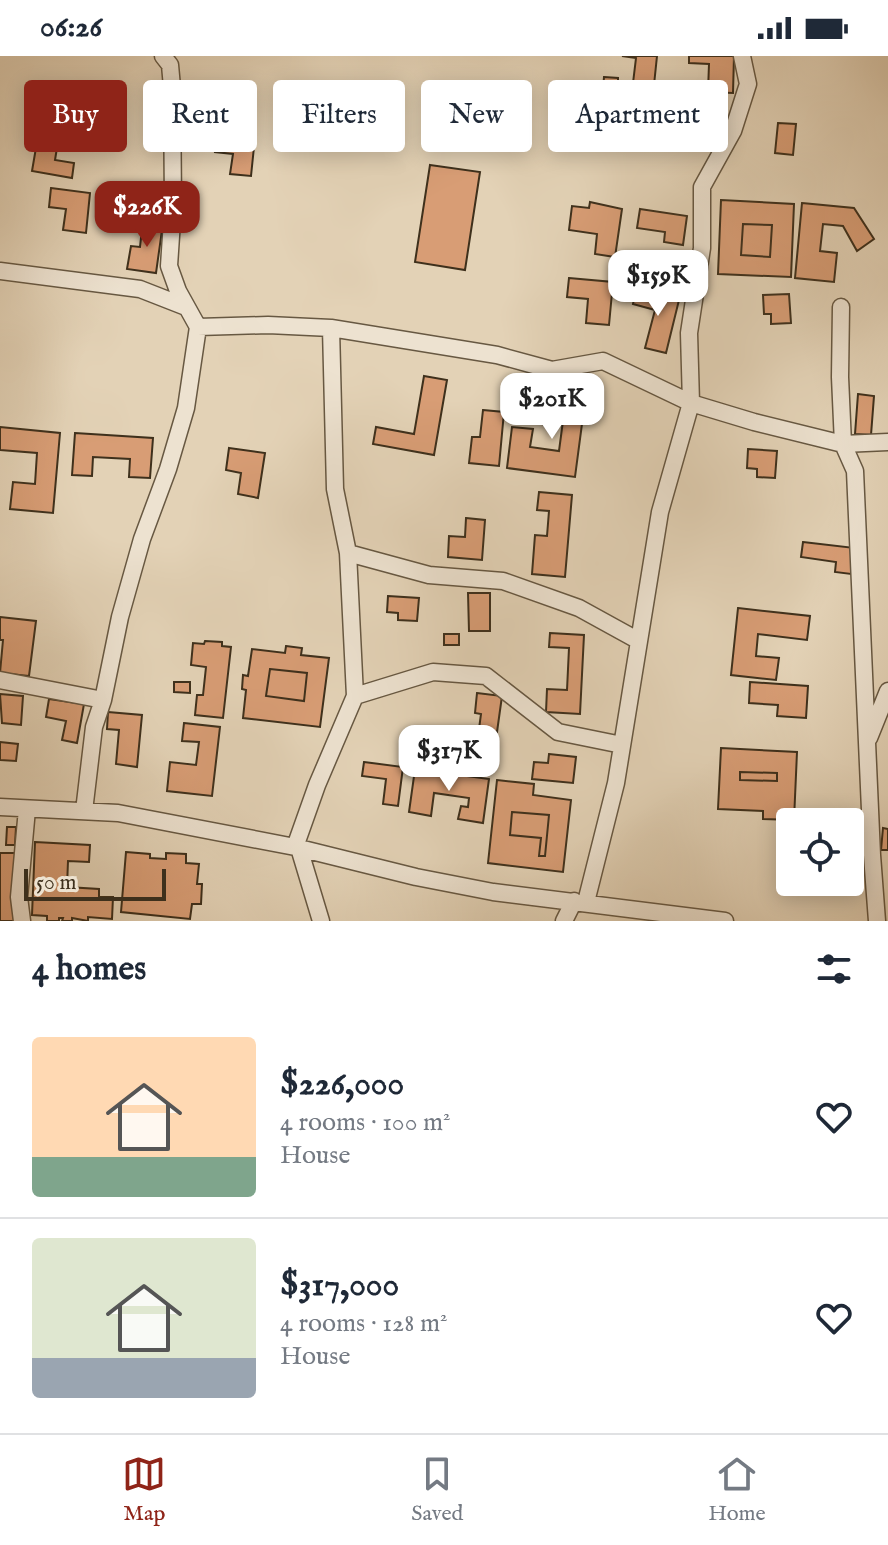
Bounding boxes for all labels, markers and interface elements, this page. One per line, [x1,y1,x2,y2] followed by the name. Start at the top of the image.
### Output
[40,9,102,47] text: 06:26
[24,80,127,152] chip: Buy
[143,80,257,152] chip: Rent
[273,80,405,152] chip: Filters
[421,80,532,152] chip: New
[548,80,728,152] chip: Apartment
[91,181,203,249] pin: $226K
[113,190,181,223] text: $226K
[602,250,714,318] pin: $159K
[626,259,690,292] text: $159K
[496,373,608,441] pin: $201K
[518,382,586,415] text: $201K
[393,725,505,793] pin: $317K
[417,734,481,767] text: $317K
[776,808,864,896] map controls
[776,808,864,896] button: locate
[24,865,166,901] scale bar
[36,869,77,897] text: 50 m
[812,947,856,991] icon: filters
[32,948,146,991] text: 4 homes
[280,1063,404,1106] text: $226,000
[96,1069,192,1165] icon: home
[812,1095,856,1139] icon: heart
[280,1106,450,1139] text: 4 rooms · 100 m²
[280,1139,350,1172] text: House
[280,1264,399,1307] text: $317,000
[96,1270,192,1366] icon: home
[812,1296,856,1340] icon: heart
[280,1307,447,1340] text: 4 rooms · 128 m²
[280,1340,350,1373] text: House
[122,1452,166,1528] tab: Map
[411,1452,463,1528] tab: Saved
[708,1452,766,1528] tab: Home

